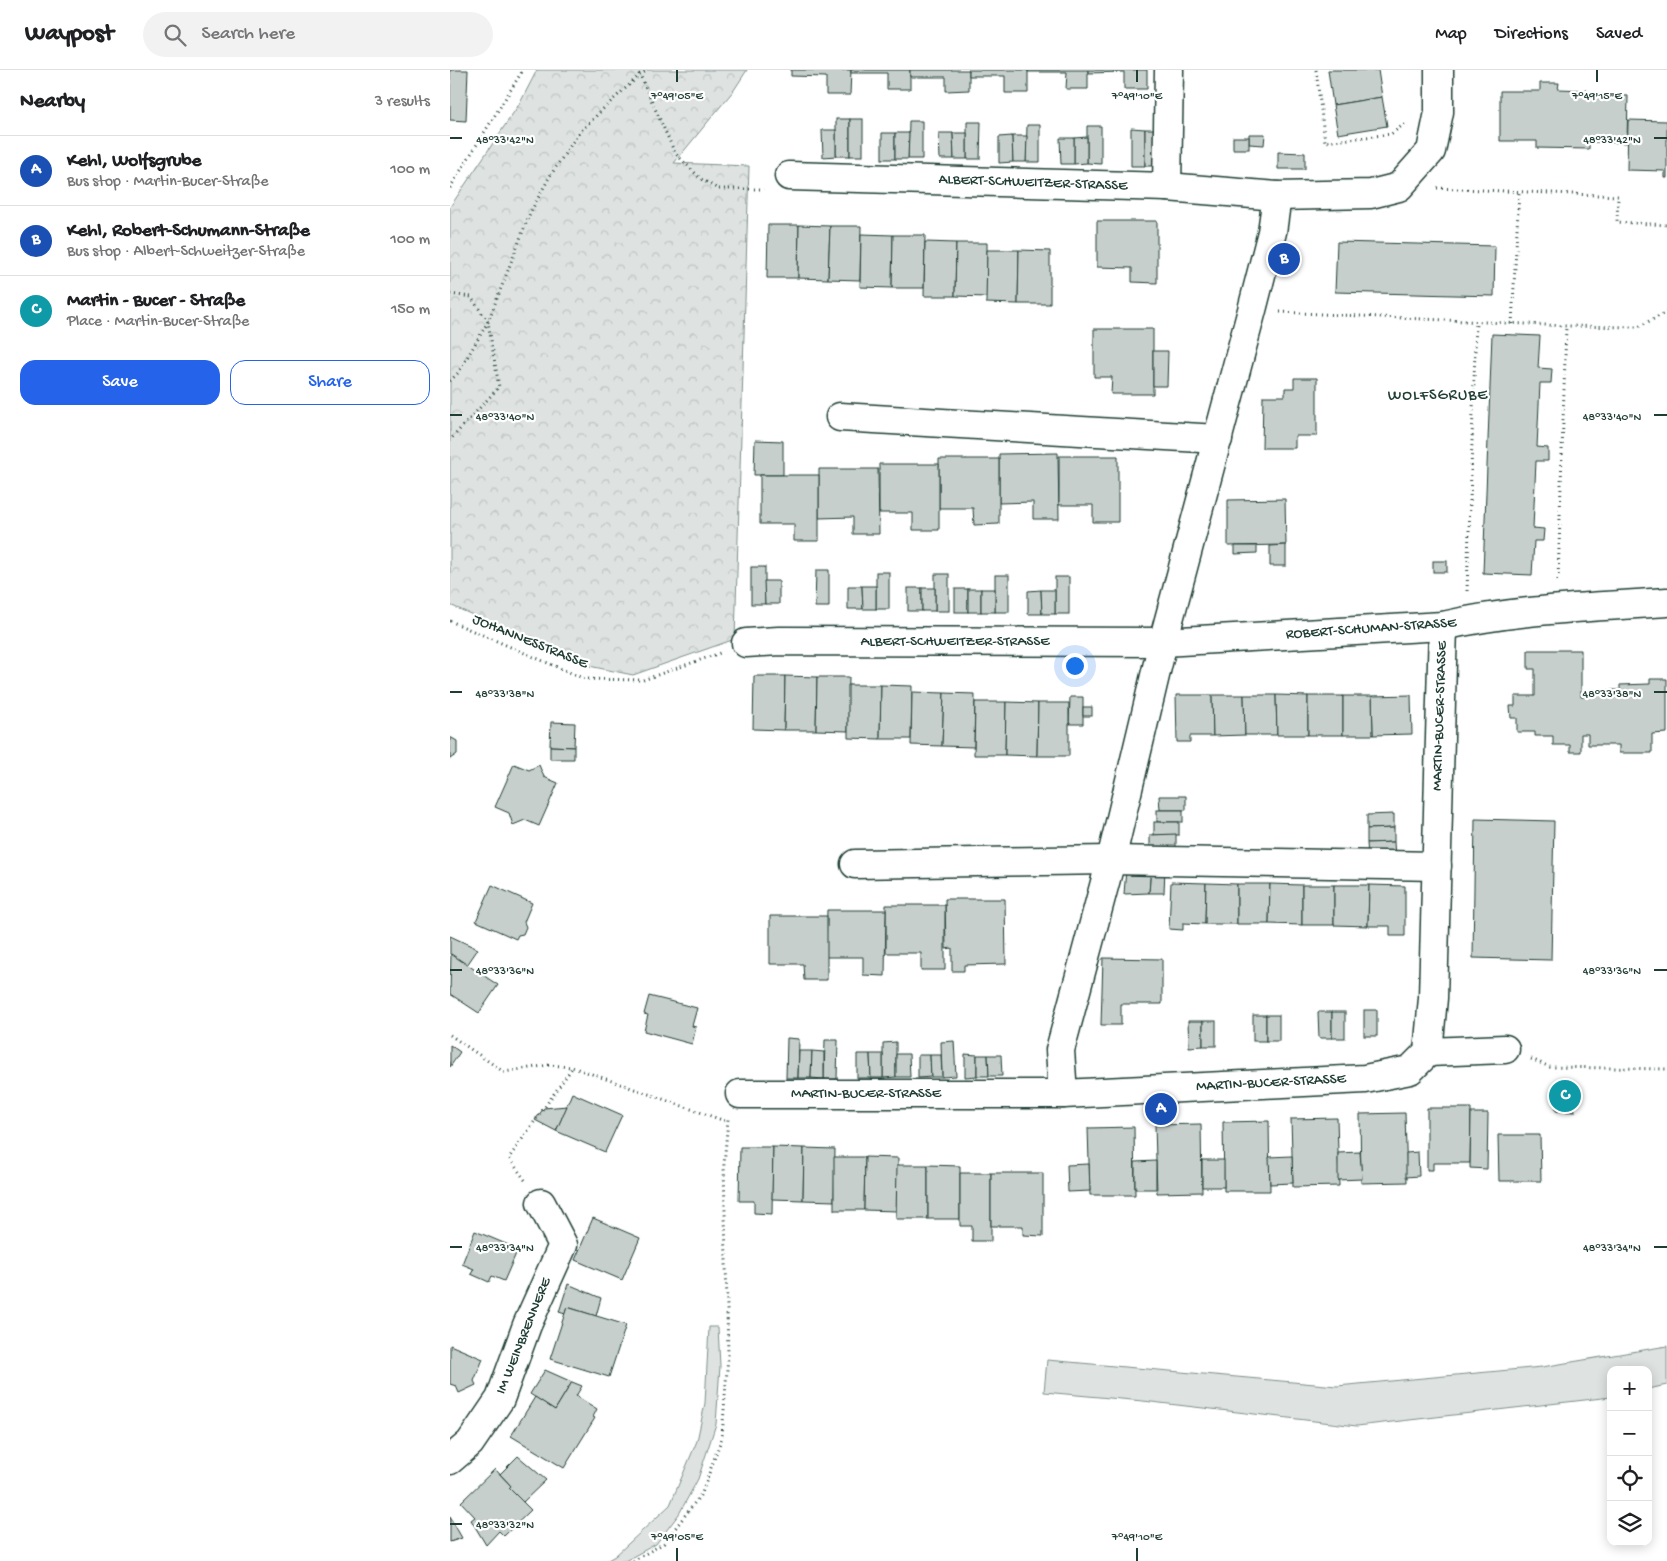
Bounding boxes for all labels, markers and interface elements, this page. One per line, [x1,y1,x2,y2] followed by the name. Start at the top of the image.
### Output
[143,12,493,57] search box
[25,20,113,49] text: Waypost
[161,21,189,49] icon: search
[201,23,295,46] text: Search here
[1435,24,1467,45] text: Map
[1495,24,1568,45] text: Directions
[1596,24,1642,45] text: Saved
[20,90,85,115] text: Nearby
[650,90,704,104] text: 7°49'05"E
[1111,90,1163,104] text: 7°49'10"E
[1571,90,1623,104] text: 7°49'15"E
[375,93,430,112] text: 3 results
[476,134,534,148] text: 48°33'42"N
[1583,134,1641,148] text: 48°33'42"N
[67,150,201,173] text: Kehl, Wolfsgrube
[31,161,41,180] text: A
[390,161,430,180] text: 100 m
[938,171,1128,195] street label: ALBERT-SCHWEITZER-STRASSE
[67,173,268,192] text: Bus stop · Martin-Bucer-Straße
[67,220,310,243] text: Kehl, Robert-Schumann-Straße
[32,231,40,250] text: B
[390,231,430,250] text: 100 m
[1268,240,1300,278] pin: B
[67,243,305,262] text: Bus stop · Albert-Schweitzer-Straße
[67,290,245,313] text: Martin - Bucer - Straße
[32,301,40,320] text: C
[391,301,430,320] text: 150 m
[67,313,249,332] text: Place · Martin-Bucer-Straße
[20,360,220,405] button: Save
[230,360,430,405] button: Share
[1388,387,1488,406] district label: WOLFSGRUBE
[476,411,534,425] text: 48°33'40"N
[1583,411,1641,425] text: 48°33'40"N
[470,611,591,674] street label: JOHANNESSTRASSE
[1285,614,1458,644] street label: ROBERT-SCHUMAN-STRASSE
[860,633,1050,651] street label: ALBERT-SCHWEITZER-STRASSE
[1428,640,1452,791] street label: MARTIN-BUCER-STRASSE
[1062,653,1088,679] your location
[476,688,535,702] text: 48°33'38"N
[1583,688,1642,702] text: 48°33'38"N
[476,965,534,979] text: 48°33'36"N
[1583,965,1641,979] text: 48°33'36"N
[1196,1070,1347,1096] street label: MARTIN-BUCER-STRASSE
[1549,1077,1581,1115] pin: C
[791,1085,942,1103] street label: MARTIN-BUCER-STRASSE
[1145,1090,1177,1128] pin: A
[476,1242,534,1256] text: 48°33'34"N
[1583,1242,1641,1256] text: 48°33'34"N
[492,1275,556,1397] street label: IM WEINBRENNERE
[1607,1366,1652,1546] map controls
[1607,1366,1652,1411] button: +
[1607,1411,1652,1456] button: −
[1607,1456,1652,1501] button: locate
[1607,1501,1652,1546] button: layers
[476,1519,534,1533] text: 48°33'32"N
[650,1531,704,1545] text: 7°49'05"E
[1111,1531,1163,1545] text: 7°49'10"E

